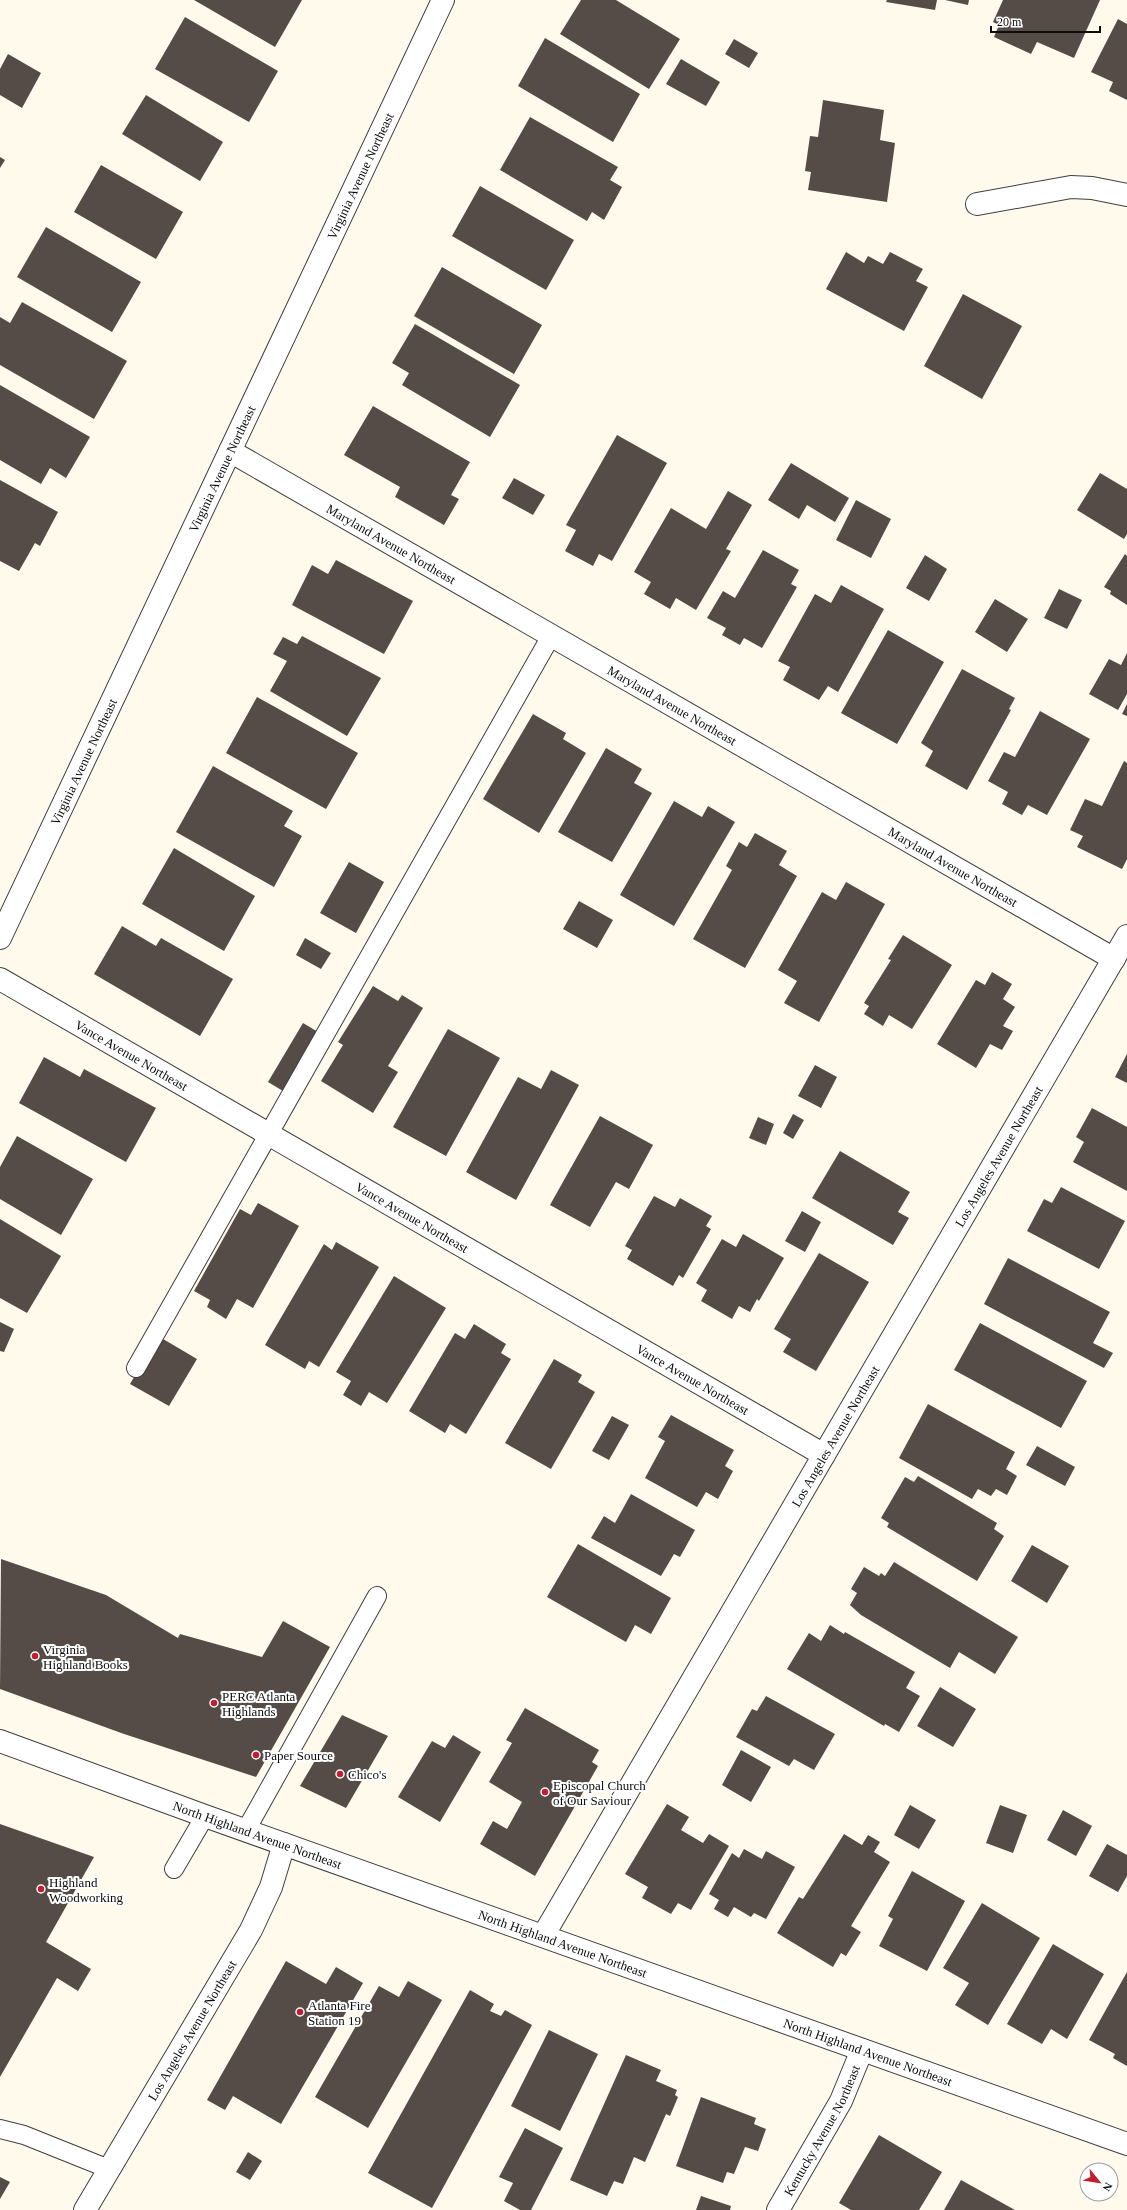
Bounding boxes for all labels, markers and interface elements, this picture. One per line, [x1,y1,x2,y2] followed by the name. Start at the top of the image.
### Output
[991,8,1100,34] scale bar
[997,15,1022,29] text: 20 m
[324,110,396,241] street label: Virginia Avenue Northeast
[185,403,258,534] street label: Virginia Avenue Northeast
[324,501,459,587] street label: Maryland Avenue Northeast
[605,662,740,748] street label: Maryland Avenue Northeast
[47,696,120,827] street label: Virginia Avenue Northeast
[886,824,1021,910] street label: Maryland Avenue Northeast
[73,1017,191,1094] street label: Vance Avenue Northeast
[951,1083,1046,1229] street label: Los Angeles Avenue Northeast
[353,1179,472,1256] street label: Vance Avenue Northeast
[634,1341,752,1418] street label: Vance Avenue Northeast
[788,1363,882,1509] street label: Los Angeles Avenue Northeast
[43,1642,128,1672] place label: Virginia Highland Books
[30,1651,40,1661] marker: Virginia Highland Books
[222,1689,296,1719] place label: PERC Atlanta Highlands
[209,1698,219,1708] marker: PERC Atlanta Highlands
[264,1748,333,1763] place label: Paper Source
[251,1750,261,1760] marker: Paper Source
[348,1767,386,1782] place label: Chico's
[335,1769,345,1779] marker: Chico's
[553,1778,646,1808] place label: Episcopal Church of Our Saviour
[540,1787,550,1797] marker: Episcopal Church of Our Saviour
[171,1798,344,1872] street label: North Highland Avenue Northeast
[49,1875,124,1905] place label: Highland Woodworking
[36,1884,46,1894] marker: Highland Woodworking
[476,1906,649,1980] street label: North Highland Avenue Northeast
[144,1957,239,2103] street label: Los Angeles Avenue Northeast
[308,1998,371,2028] place label: Atlanta Fire Station 19
[295,2007,305,2017] marker: Atlanta Fire Station 19
[782,2015,955,2089] street label: North Highland Avenue Northeast
[780,2062,863,2198] street label: Kentucky Avenue Northeast
[1079,2162,1119,2202] north arrow
[1100,2181,1115,2193] text: N

